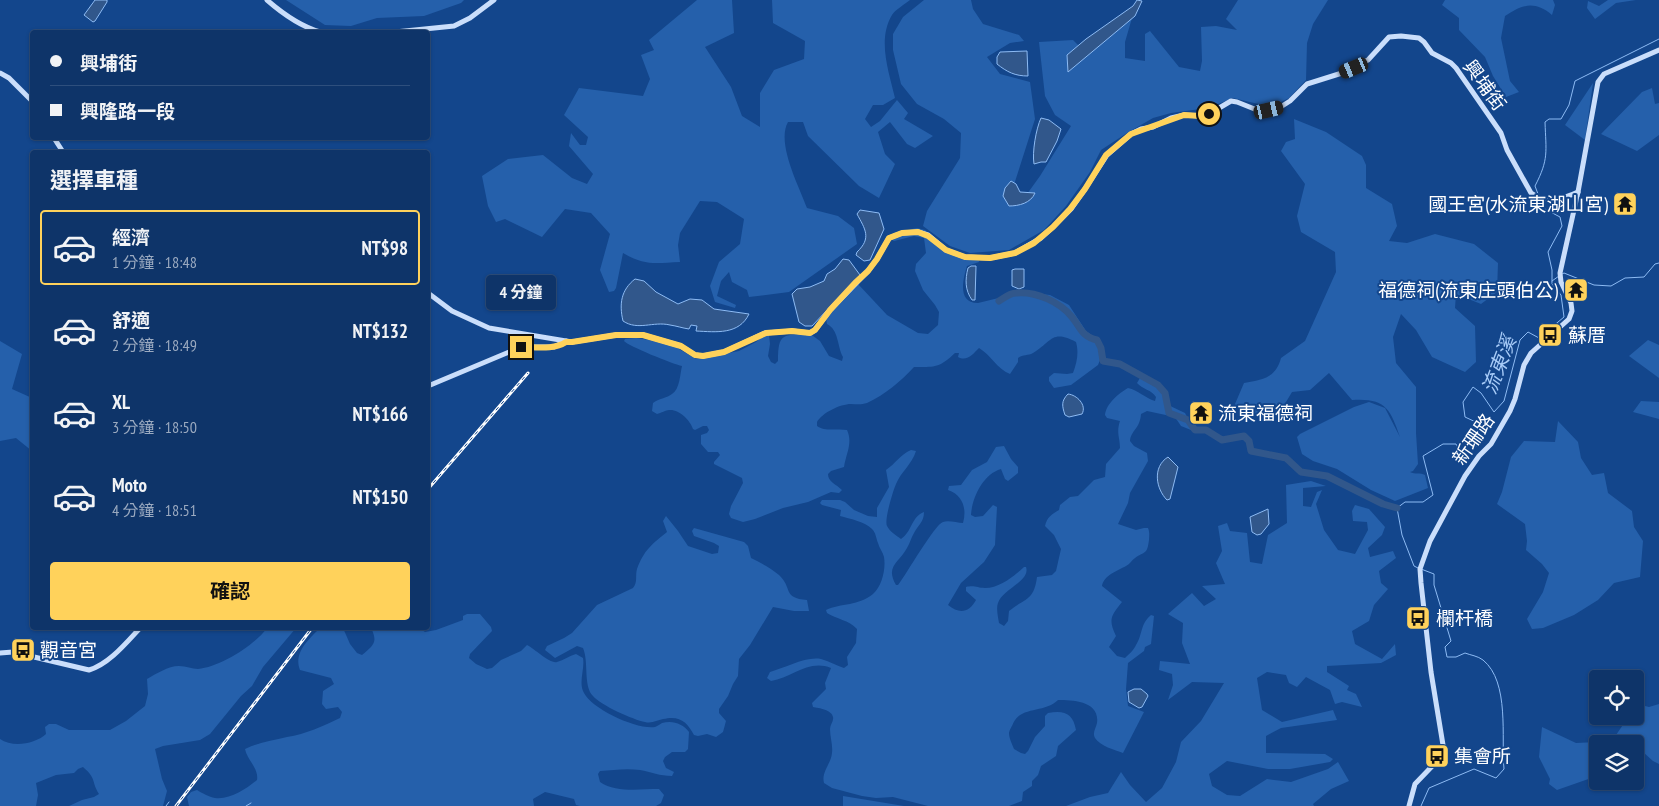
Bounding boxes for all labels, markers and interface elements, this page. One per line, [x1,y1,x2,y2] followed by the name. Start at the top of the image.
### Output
[80,51,137,75] text: 興埔街
[1337,55,1370,81] car
[1459,55,1511,115] street label: 興埔街
[80,99,175,123] text: 興隆路一段
[1252,99,1285,121] car
[1198,103,1220,125] route start
[50,166,138,194] text: 選擇車種
[1612,191,1638,217] temple icon: 國王宮(水流東湖山宮)
[1428,192,1609,216] place label: 國王宮(水流東湖山宮)
[52,225,97,270] icon: car
[112,225,150,249] text: 經濟
[361,236,408,260] text: NT$98
[112,252,197,272] text: 1 分鐘 · 18:48
[486,274,556,310] callout: 4 分鐘
[1563,277,1589,303] temple icon: 福德祠(流東庄頭伯公)
[1378,278,1559,302] place label: 福德祠(流東庄頭伯公)
[500,282,542,302] text: 4 分鐘
[52,308,97,353] icon: car
[112,308,150,332] text: 舒適
[352,319,408,343] text: NT$132
[1537,322,1563,348] bus stop icon: 蘇厝
[1568,323,1606,347] place label: 蘇厝
[1476,330,1523,398] water label: 流東溪
[112,335,197,355] text: 2 分鐘 · 18:49
[510,336,532,358] route end
[112,390,130,414] text: XL
[52,391,97,436] icon: car
[1188,400,1214,426] temple icon: 流東福德祠
[1218,401,1313,425] place label: 流東福德祠
[352,402,408,426] text: NT$166
[1447,409,1499,469] street label: 新珊路
[112,417,197,437] text: 3 分鐘 · 18:50
[112,473,147,497] text: Moto
[52,474,97,519] icon: car
[352,485,408,509] text: NT$150
[112,500,197,520] text: 4 分鐘 · 18:51
[50,562,410,620] button: 確認
[1405,605,1431,631] bus stop icon: 欄杆橋
[1436,606,1493,630] place label: 欄杆橋
[10,637,36,663] bus stop icon: 觀音宮
[40,638,97,662] place label: 觀音宮
[1589,670,1644,790] map controls
[1589,670,1644,725] button: locate
[1589,735,1644,790] button: layers
[1424,743,1450,769] bus stop icon: 集會所
[1454,744,1511,768] place label: 集會所

